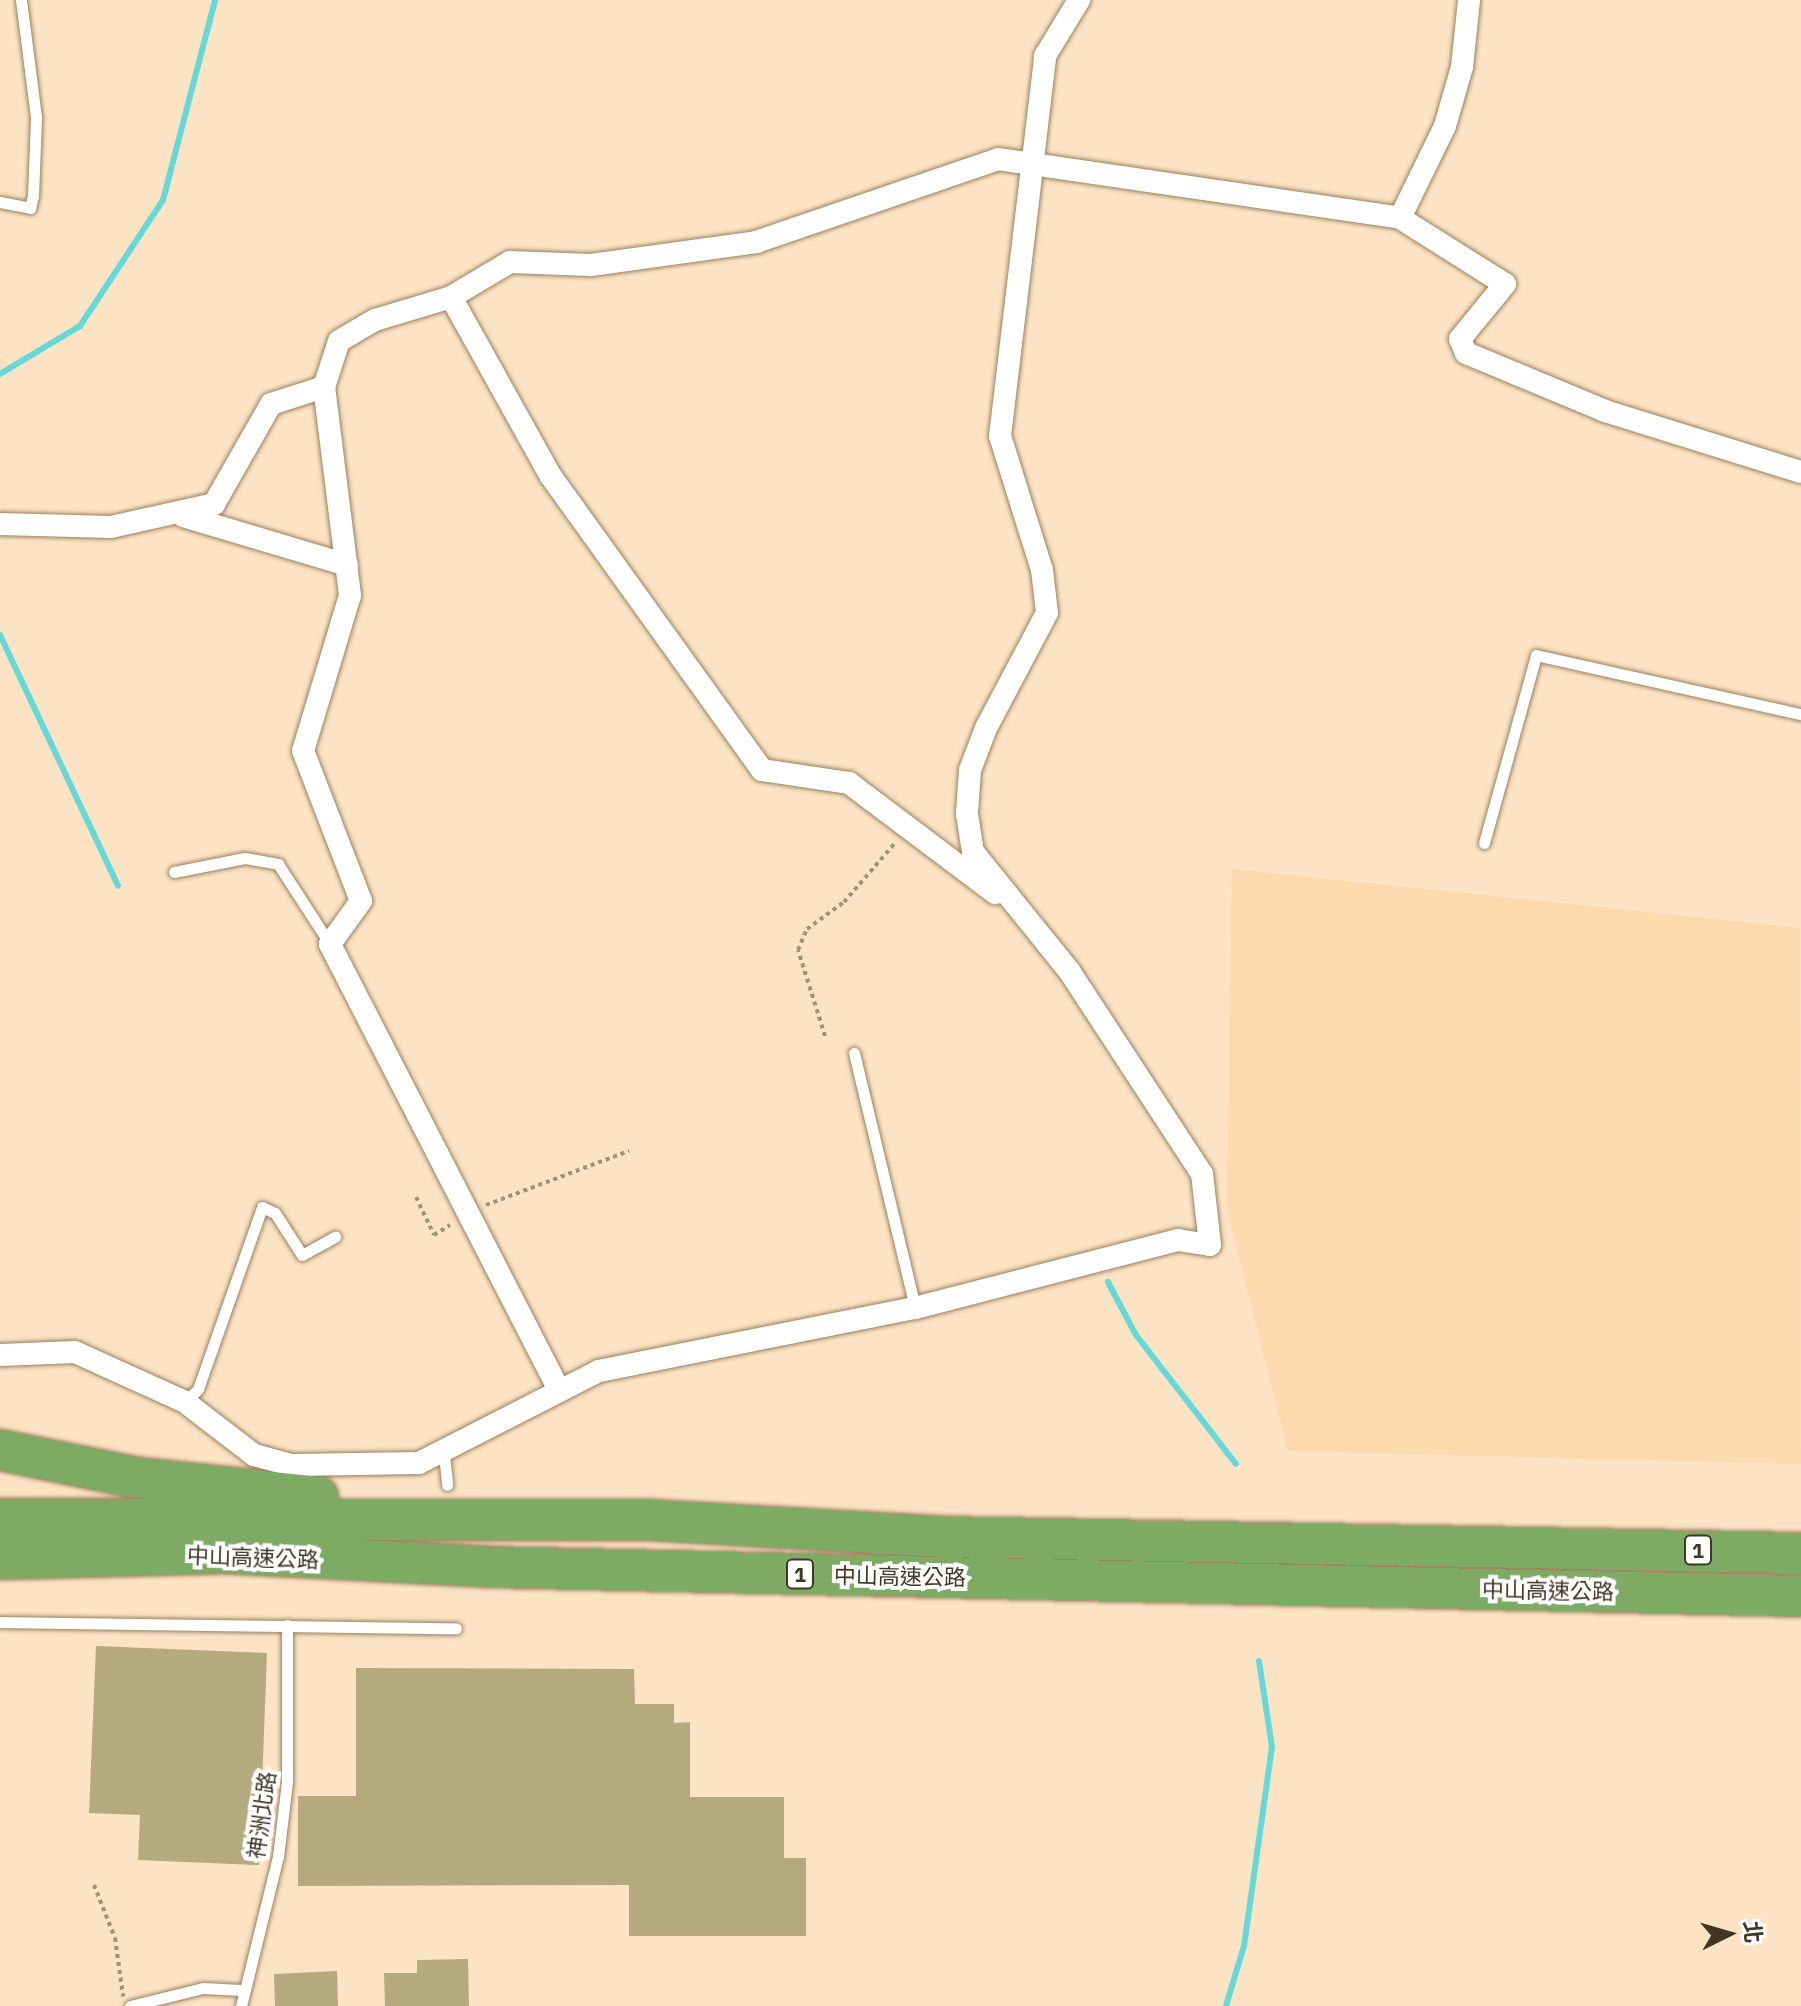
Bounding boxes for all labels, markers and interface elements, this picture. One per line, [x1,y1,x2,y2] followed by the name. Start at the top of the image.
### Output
[1684,1534,1712,1566] road number: 1
[187,1542,319,1572] street label: 中山高速公路
[786,1558,814,1590] road number: 1
[834,1562,966,1590] street label: 中山高速公路
[1482,1576,1614,1604] street label: 中山高速公路
[242,1770,280,1860] street label: 神洲北路
[1689,1894,1769,1974] north arrow
[1738,1920,1769,1944] text: 北

